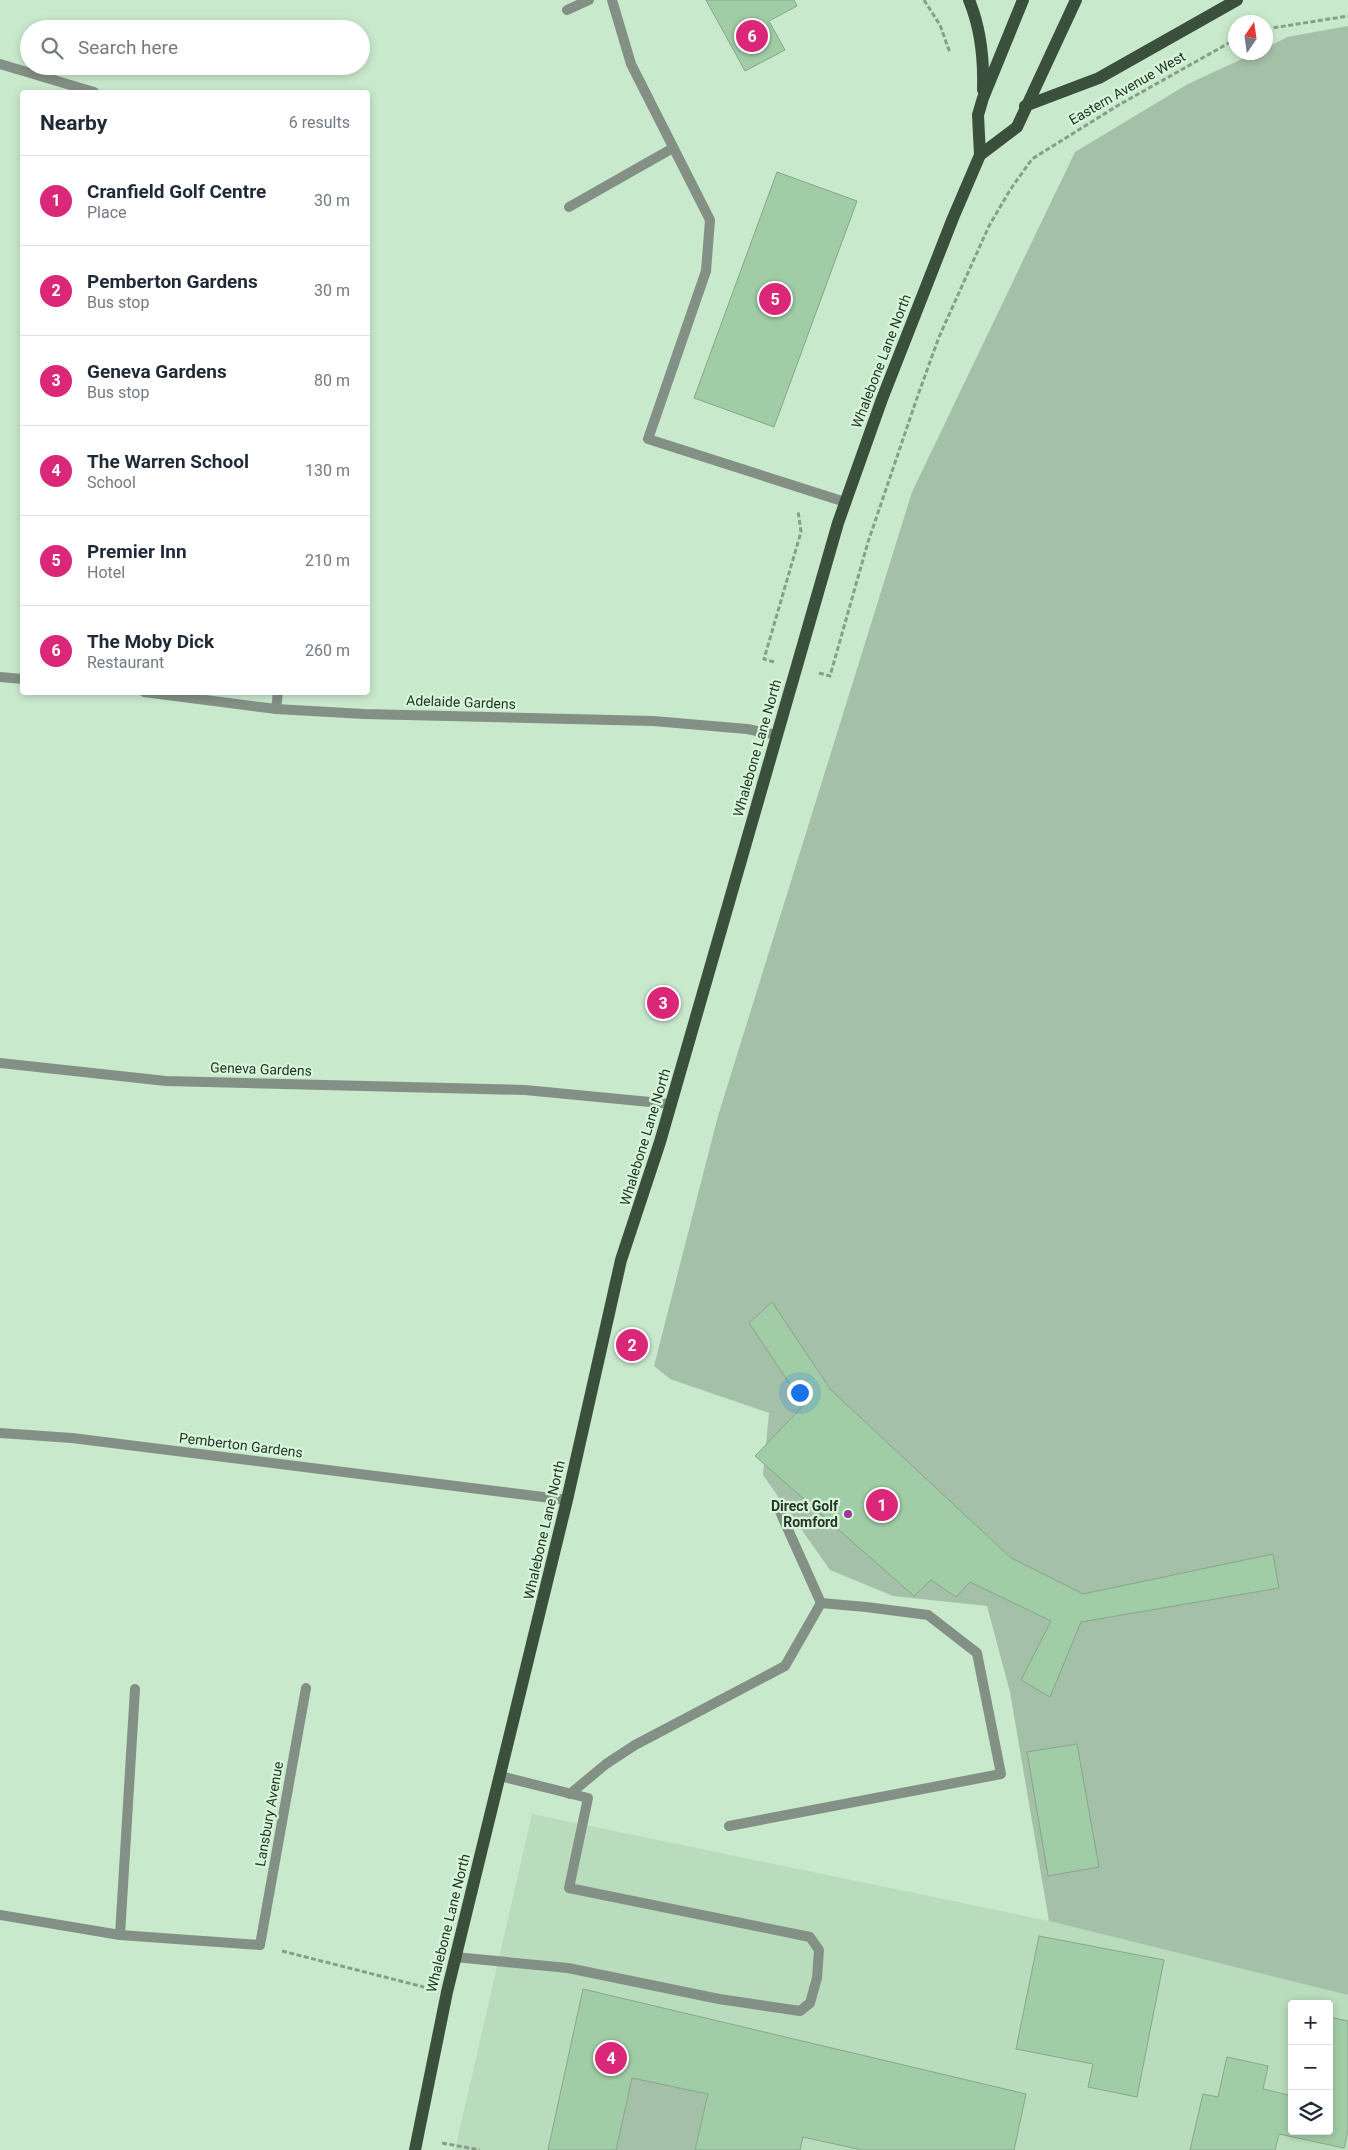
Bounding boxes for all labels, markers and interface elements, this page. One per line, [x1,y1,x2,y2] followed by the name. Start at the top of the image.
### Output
[1228,15,1273,60] north arrow
[736,17,768,55] pin: 6
[20,20,370,75] search box
[38,34,66,62] icon: search
[78,36,178,59] text: Search here
[1066,48,1188,128] street label: Eastern Avenue West
[40,111,107,135] text: Nearby
[289,113,350,132] text: 6 results
[87,180,266,203] text: Cranfield Golf Centre
[51,191,61,210] text: 1
[314,191,350,210] text: 30 m
[87,203,127,222] text: Place
[87,270,258,293] text: Pemberton Gardens
[759,280,791,318] pin: 5
[51,281,61,300] text: 2
[314,281,350,300] text: 30 m
[848,292,914,430] street label: Whalebone Lane North
[87,293,149,312] text: Bus stop
[87,360,227,383] text: Geneva Gardens
[51,371,61,390] text: 3
[314,371,350,390] text: 80 m
[87,383,149,402] text: Bus stop
[87,450,249,473] text: The Warren School
[51,461,61,480] text: 4
[305,461,350,480] text: 130 m
[87,473,136,492] text: School
[87,540,187,563] text: Premier Inn
[51,551,61,570] text: 5
[305,551,350,570] text: 210 m
[87,563,125,582] text: Hotel
[87,630,214,653] text: The Moby Dick
[51,641,61,660] text: 6
[305,641,350,660] text: 260 m
[87,653,164,672] text: Restaurant
[730,677,784,819] street label: Whalebone Lane North
[406,692,516,712] street label: Adelaide Gardens
[647,984,679,1022] pin: 3
[210,1059,312,1079] street label: Geneva Gardens
[617,1067,673,1207] street label: Whalebone Lane North
[616,1326,648,1364] pin: 2
[787,1380,813,1406] your location
[178,1429,304,1461] street label: Pemberton Gardens
[520,1459,568,1601] street label: Whalebone Lane North
[866,1486,898,1524] pin: 1
[771,1498,839,1530] place label: Direct Golf Romford
[842,1508,854,1520] marker: Direct Golf Romford
[252,1760,286,1868] street label: Lansbury Avenue
[423,1852,473,1994] street label: Whalebone Lane North
[1288,2000,1333,2135] map controls
[1288,2000,1333,2045] button: +
[595,2039,627,2077] pin: 4
[1288,2045,1333,2090] button: −
[1288,2090,1333,2135] button: layers

